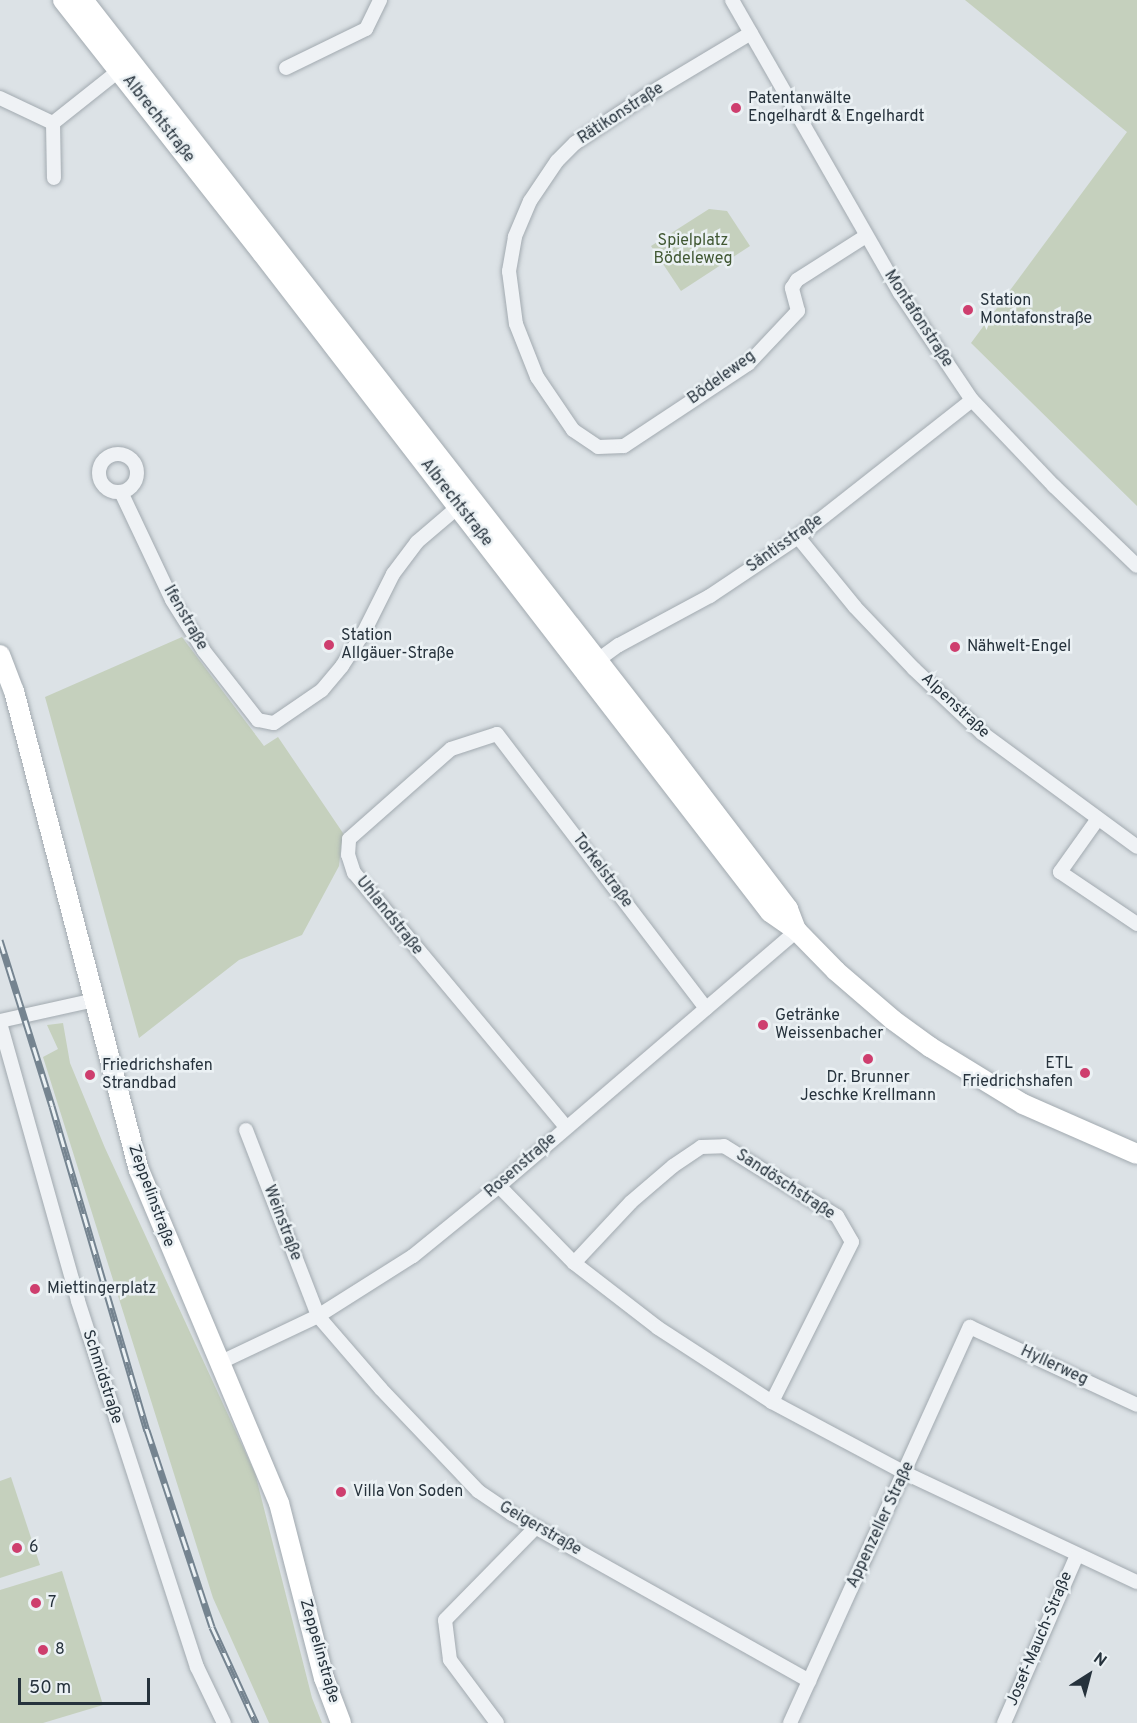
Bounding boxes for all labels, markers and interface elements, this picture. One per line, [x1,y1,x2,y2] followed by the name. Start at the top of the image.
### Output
[118,71,198,167] street label: Albrechtstraße
[575,79,667,149] street label: Rätikonstraße
[748,89,924,127] place label: Patentanwälte Engelhardt & Engelhardt
[729,101,743,115] marker: Patentanwälte Engelhardt & Engelhardt
[653,231,733,269] park label: Spielplatz Bödeleweg
[879,267,957,371] street label: Montafonstraße
[980,291,1092,329] place label: Station Montafonstraße
[961,303,975,317] marker: Station Montafonstraße
[684,347,760,409] street label: Bödeleweg
[416,455,496,551] street label: Albrechtstraße
[743,511,827,577] street label: Säntisstraße
[159,582,211,654] street label: Ifenstraße
[341,626,454,664] place label: Station Allgäuer-Straße
[967,637,1071,657] place label: Nähwelt-Engel
[322,638,336,652] marker: Station Allgäuer-Straße
[948,640,962,654] marker: Nähwelt-Engel
[917,669,993,743] street label: Alpenstraße
[568,830,636,912] street label: Torkelstraße
[351,873,427,959] street label: Uhlandstraße
[775,1006,884,1044] place label: Getränke Weissenbacher
[756,1018,770,1032] marker: Getränke Weissenbacher
[861,1052,875,1066] marker: Dr. Brunner Jeschke Krellmann
[962,1054,1073,1092] place label: ETL Friedrichshafen
[102,1056,213,1094] place label: Friedrichshafen Strandbad
[1078,1066,1092,1080] marker: ETL Friedrichshafen
[83,1068,97,1082] marker: Friedrichshafen Strandbad
[800,1068,936,1106] place label: Dr. Brunner Jeschke Krellmann
[481,1130,561,1202] street label: Rosenstraße
[124,1142,178,1250] street label: Zeppelinstraße
[732,1146,838,1224] street label: Sandöschstraße
[259,1183,305,1263] street label: Weinstraße
[47,1279,156,1299] place label: Miettingerplatz
[28,1282,42,1296] marker: Miettingerplatz
[78,1328,126,1426] street label: Schmidstraße
[1017,1342,1091,1390] street label: Hyllerweg
[843,1459,919,1591] street label: Appenzeller Straße
[353,1482,464,1502] place label: Villa Von Soden
[334,1485,348,1499] marker: Villa Von Soden
[495,1498,585,1560] street label: Geigerstraße
[29,1538,39,1558] place label: 6
[10,1541,24,1555] marker: 6
[1003,1569,1077,1709] street label: Josef-Mauch-Straße
[48,1593,56,1613] place label: 7
[29,1596,43,1610] marker: 7
[295,1597,343,1705] street label: Zeppelinstraße
[55,1640,65,1660] place label: 8
[36,1643,50,1657] marker: 8
[1059,1645,1119,1705] north arrow
[1089,1649,1110,1672] text: N
[21,1666,153,1704] scale bar
[29,1677,71,1700] text: 50 m

